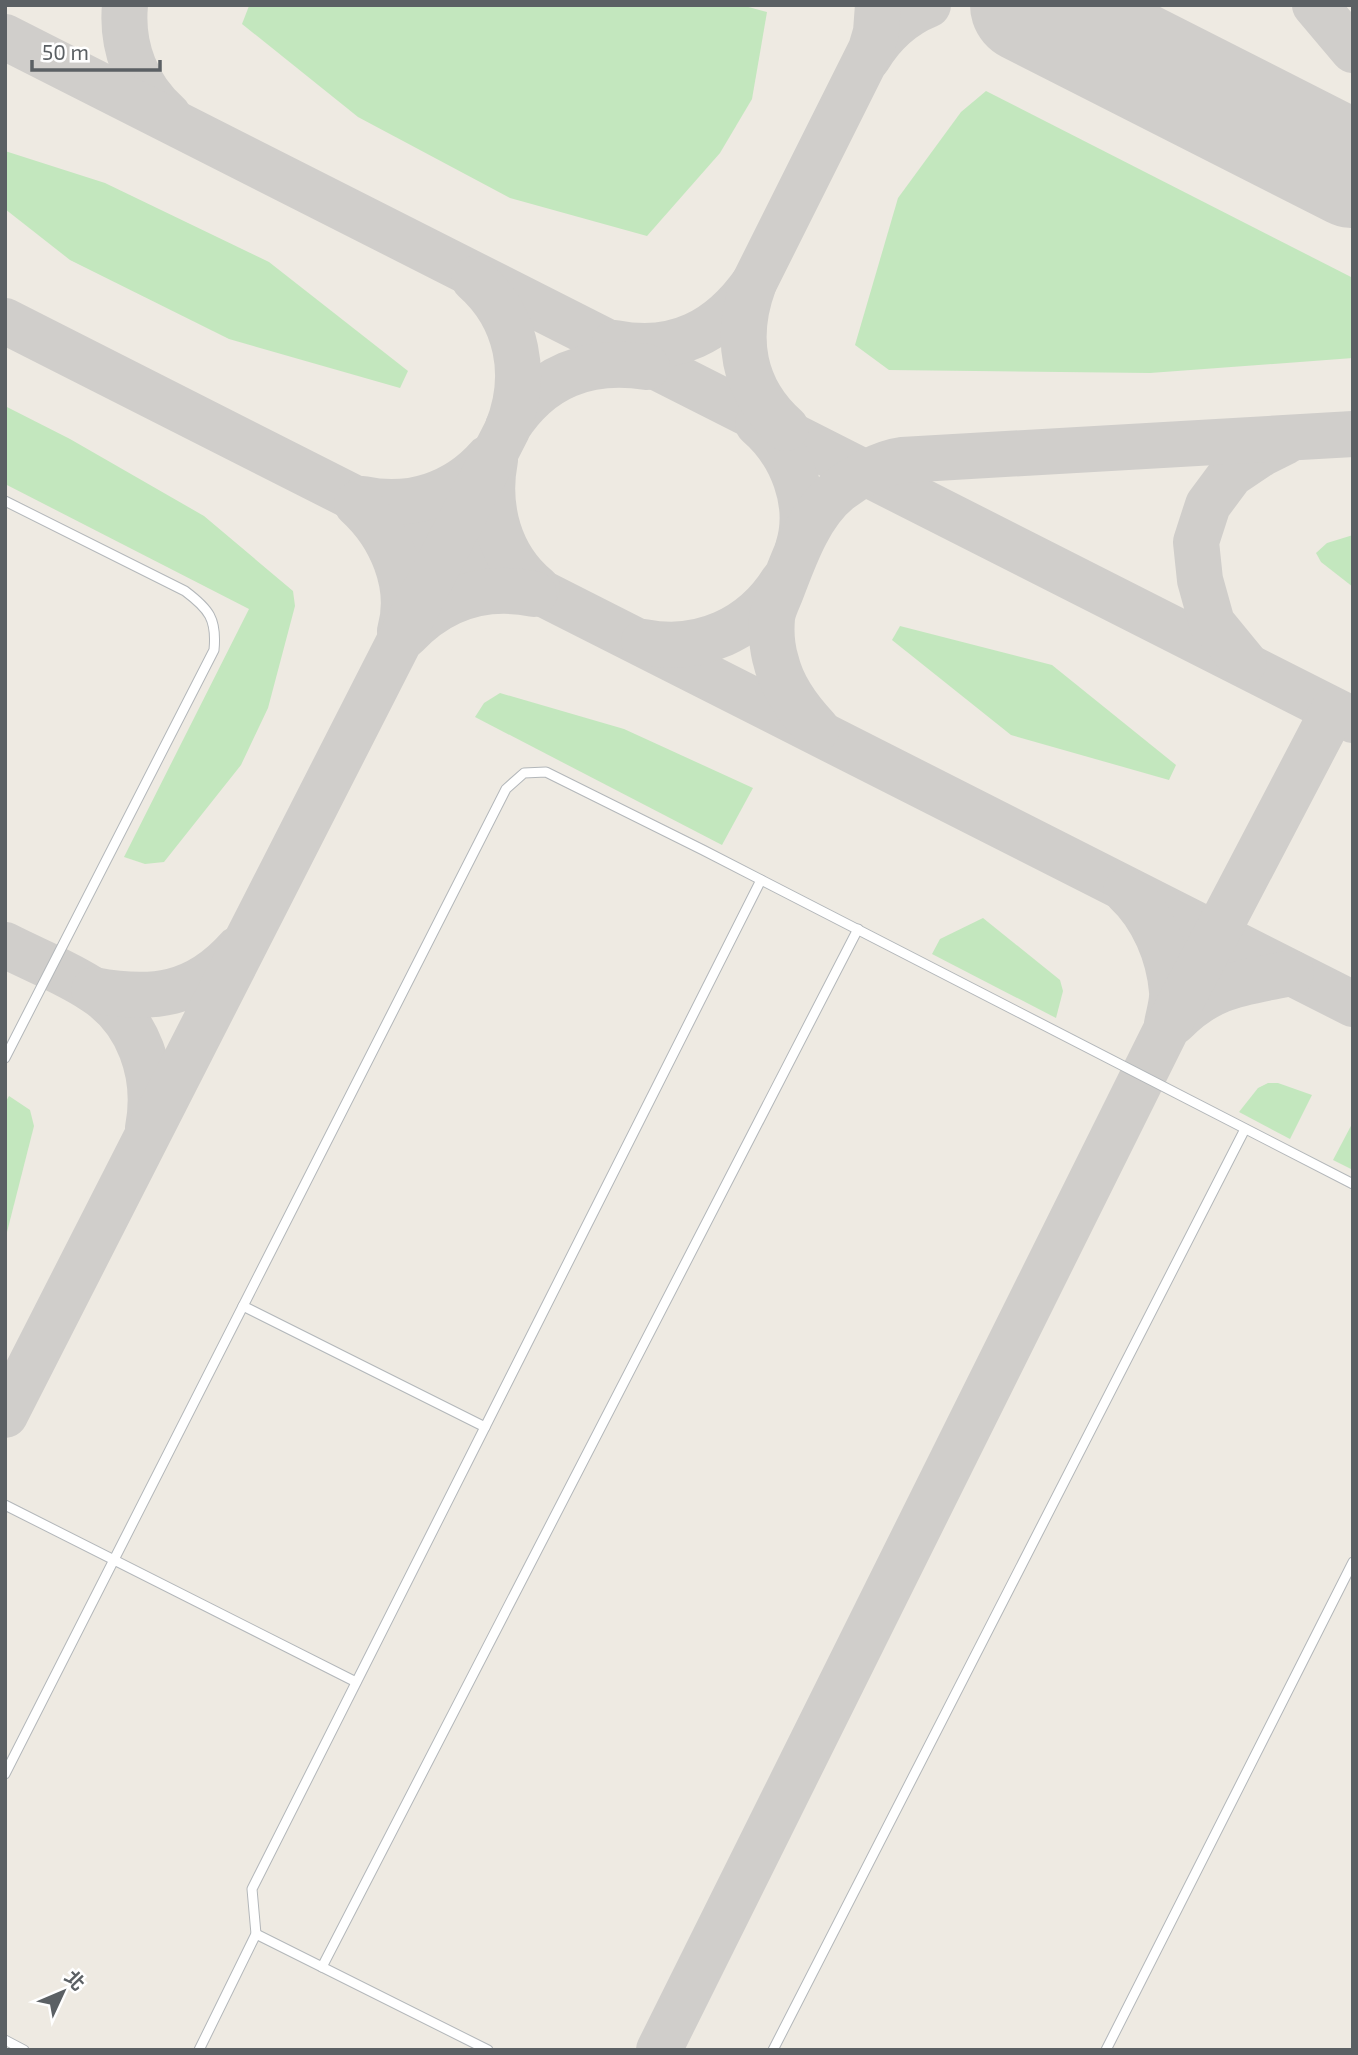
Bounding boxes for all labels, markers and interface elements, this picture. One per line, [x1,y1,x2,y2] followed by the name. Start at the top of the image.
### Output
[32,28,159,72] scale bar
[42,39,89,64] text: 50 m
[28,1957,98,2027] north arrow
[61,1965,90,1995] text: 北

